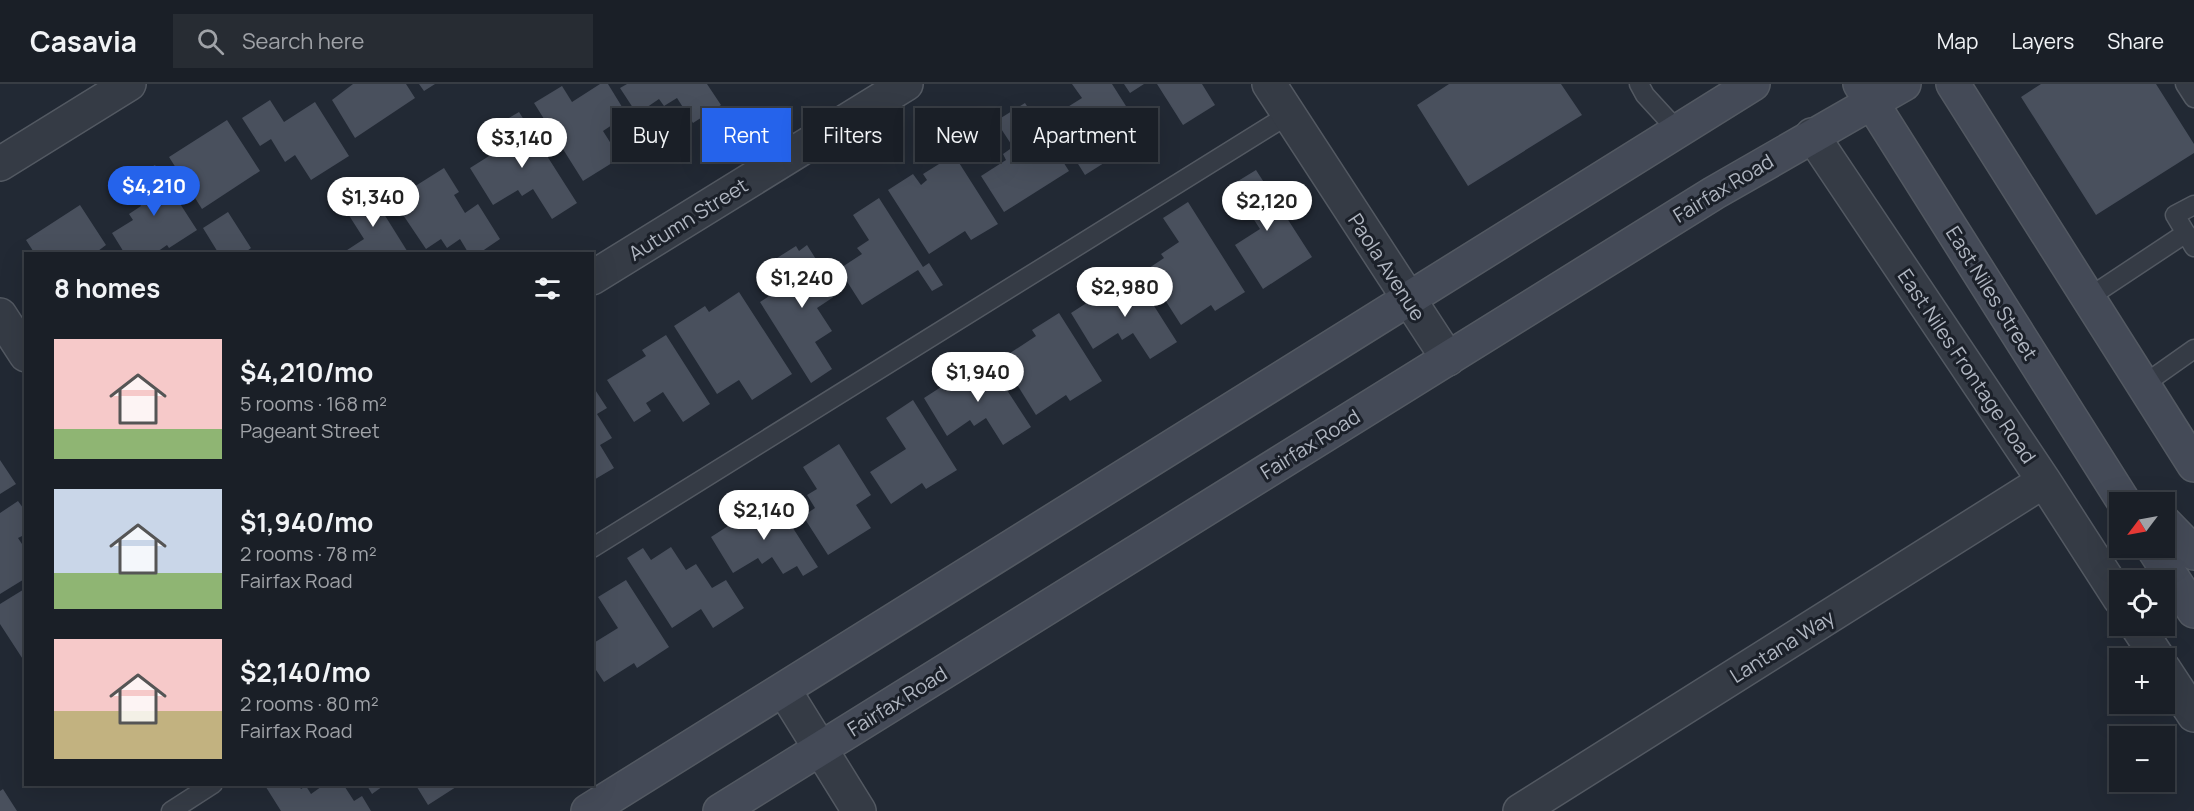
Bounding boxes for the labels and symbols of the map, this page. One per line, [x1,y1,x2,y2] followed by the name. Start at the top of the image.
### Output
[473,118,571,169] pin: $3,140
[1668,147,1778,229] street label: Fairfax Road
[105,166,203,217] pin: $4,210
[623,172,753,266] street label: Autumn Street
[324,177,422,228] pin: $1,340
[1218,181,1316,232] pin: $2,120
[1342,208,1432,326] street label: Paola Avenue
[1940,221,2044,365] street label: East Niles Street
[753,258,851,309] pin: $1,240
[1892,263,2042,469] street label: East Niles Frontage Road
[1076,267,1174,318] pin: $2,980
[929,352,1027,403] pin: $1,940
[1255,403,1365,485] street label: Fairfax Road
[715,490,813,541] pin: $2,140
[2109,492,2175,558] north arrow
[1725,603,1840,689] street label: Lantana Way
[842,660,952,742] street label: Fairfax Road

